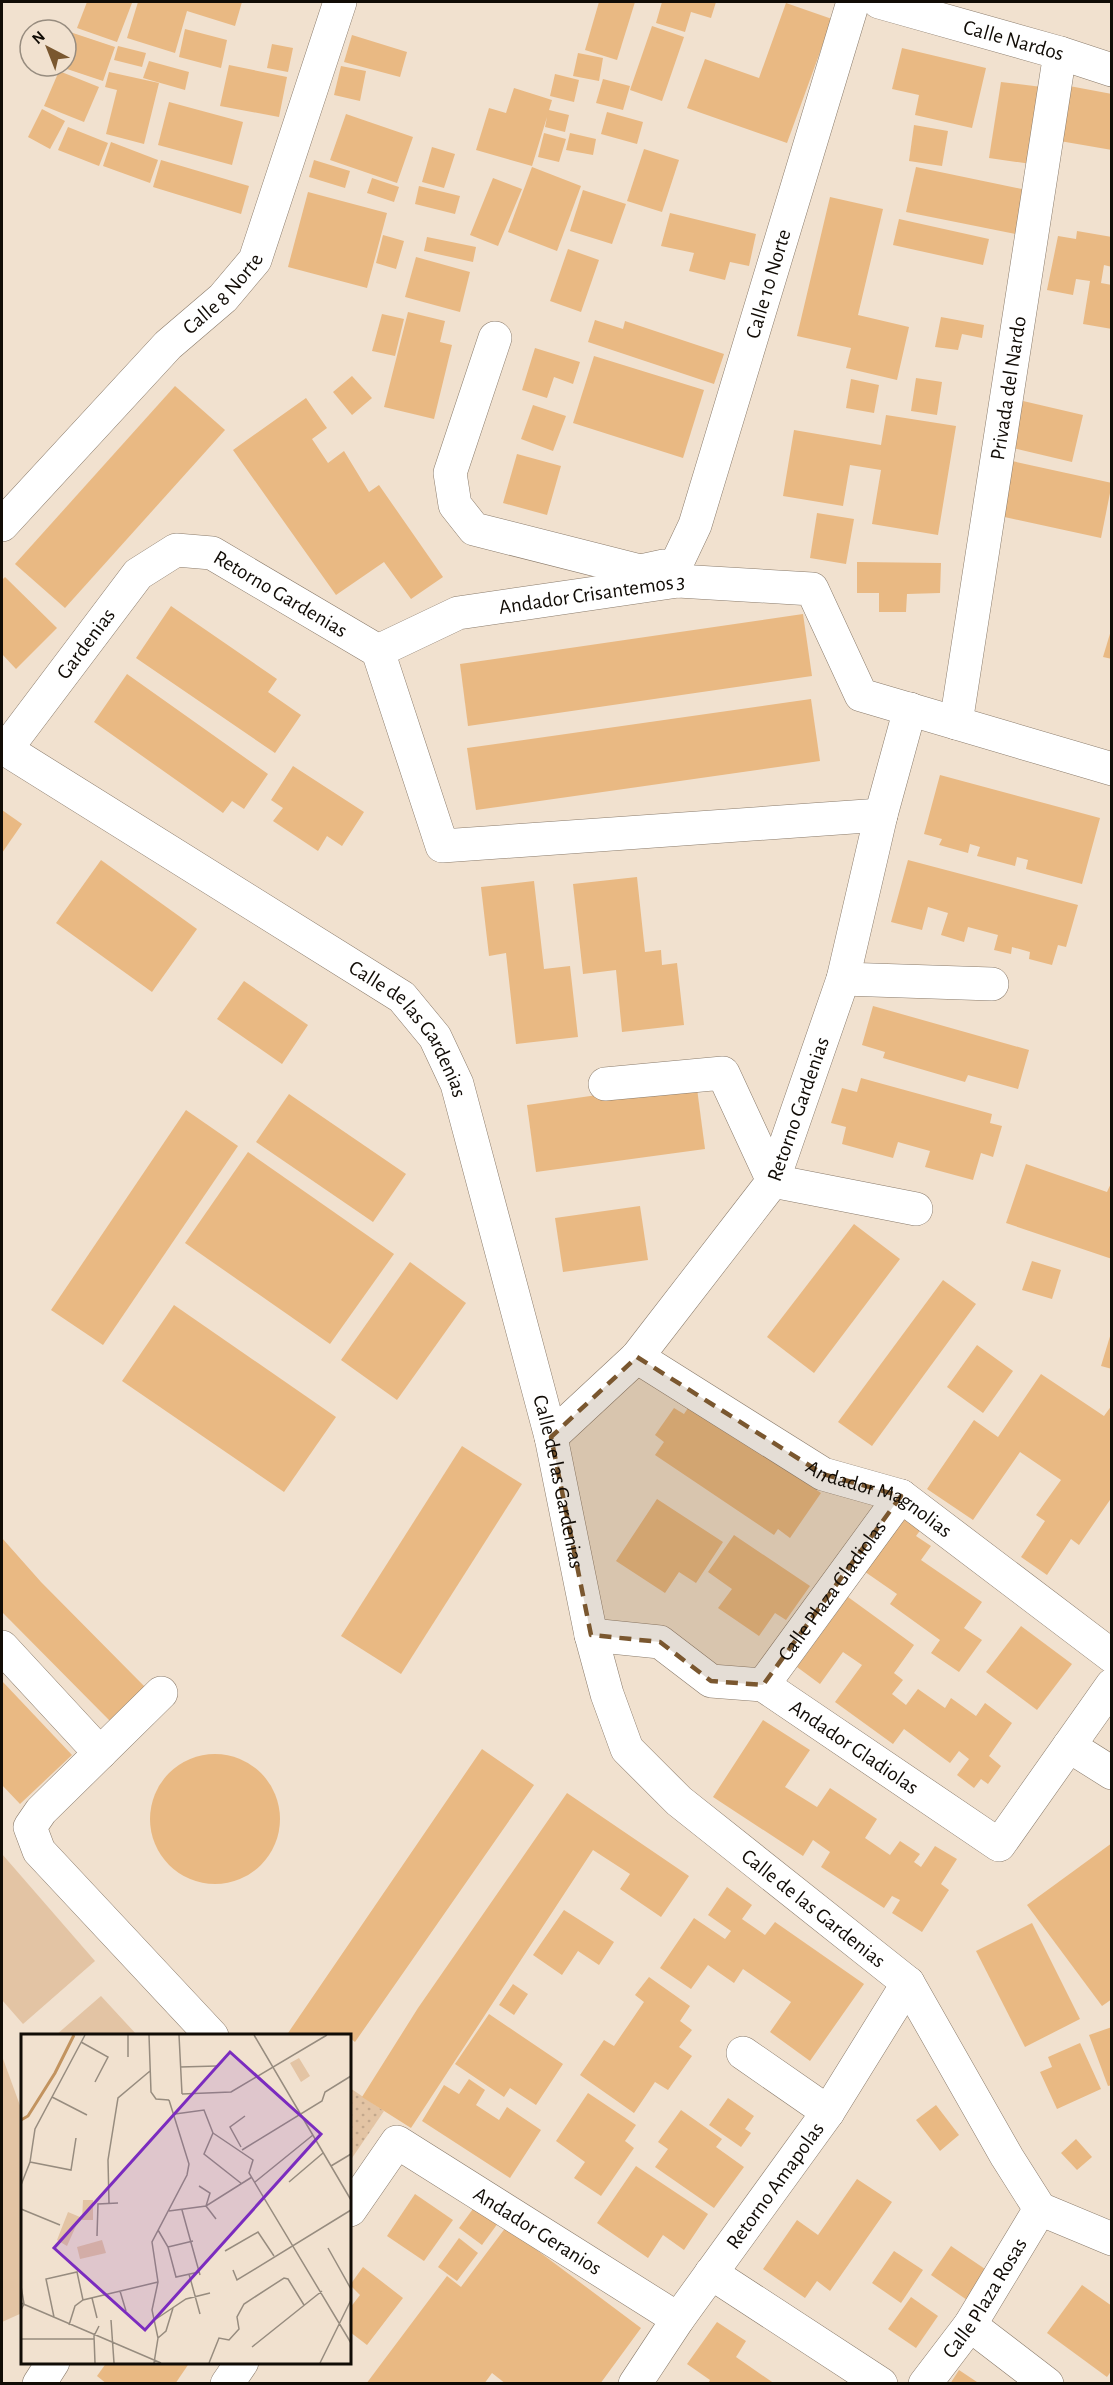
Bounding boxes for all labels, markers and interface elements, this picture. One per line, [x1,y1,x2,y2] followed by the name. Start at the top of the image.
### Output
[961,16,1066,64] street label: Calle Nardos
[18,18,78,78] north arrow
[29,28,48,47] text: N
[741,227,794,341] street label: Calle 10 Norte
[179,252,267,338] street label: Calle 8 Norte
[986,315,1030,461] street label: Privada del Nardo
[210,546,351,641] street label: Retorno Gardenias
[497,570,686,617] street label: Andador Crisantemos 3
[52,604,119,683] street label: Gardenias
[345,956,471,1099] street label: Calle de las Gardenias
[763,1034,833,1184] street label: Retorno Gardenias
[530,1393,588,1570] street label: Calle de las Gardenias
[802,1456,956,1541] street label: Andador Magnolias
[774,1516,890,1665] street label: Calle Plaza Gladiolas
[786,1696,923,1798] street label: Andador Gladiolas
[738,1845,890,1971] street label: Calle de las Gardenias
[21,2034,351,2364] inset map
[722,2118,828,2253] street label: Retorno Amapolas
[470,2183,605,2279] street label: Andador Geranios
[938,2234,1031,2362] street label: Calle Plaza Rosas

